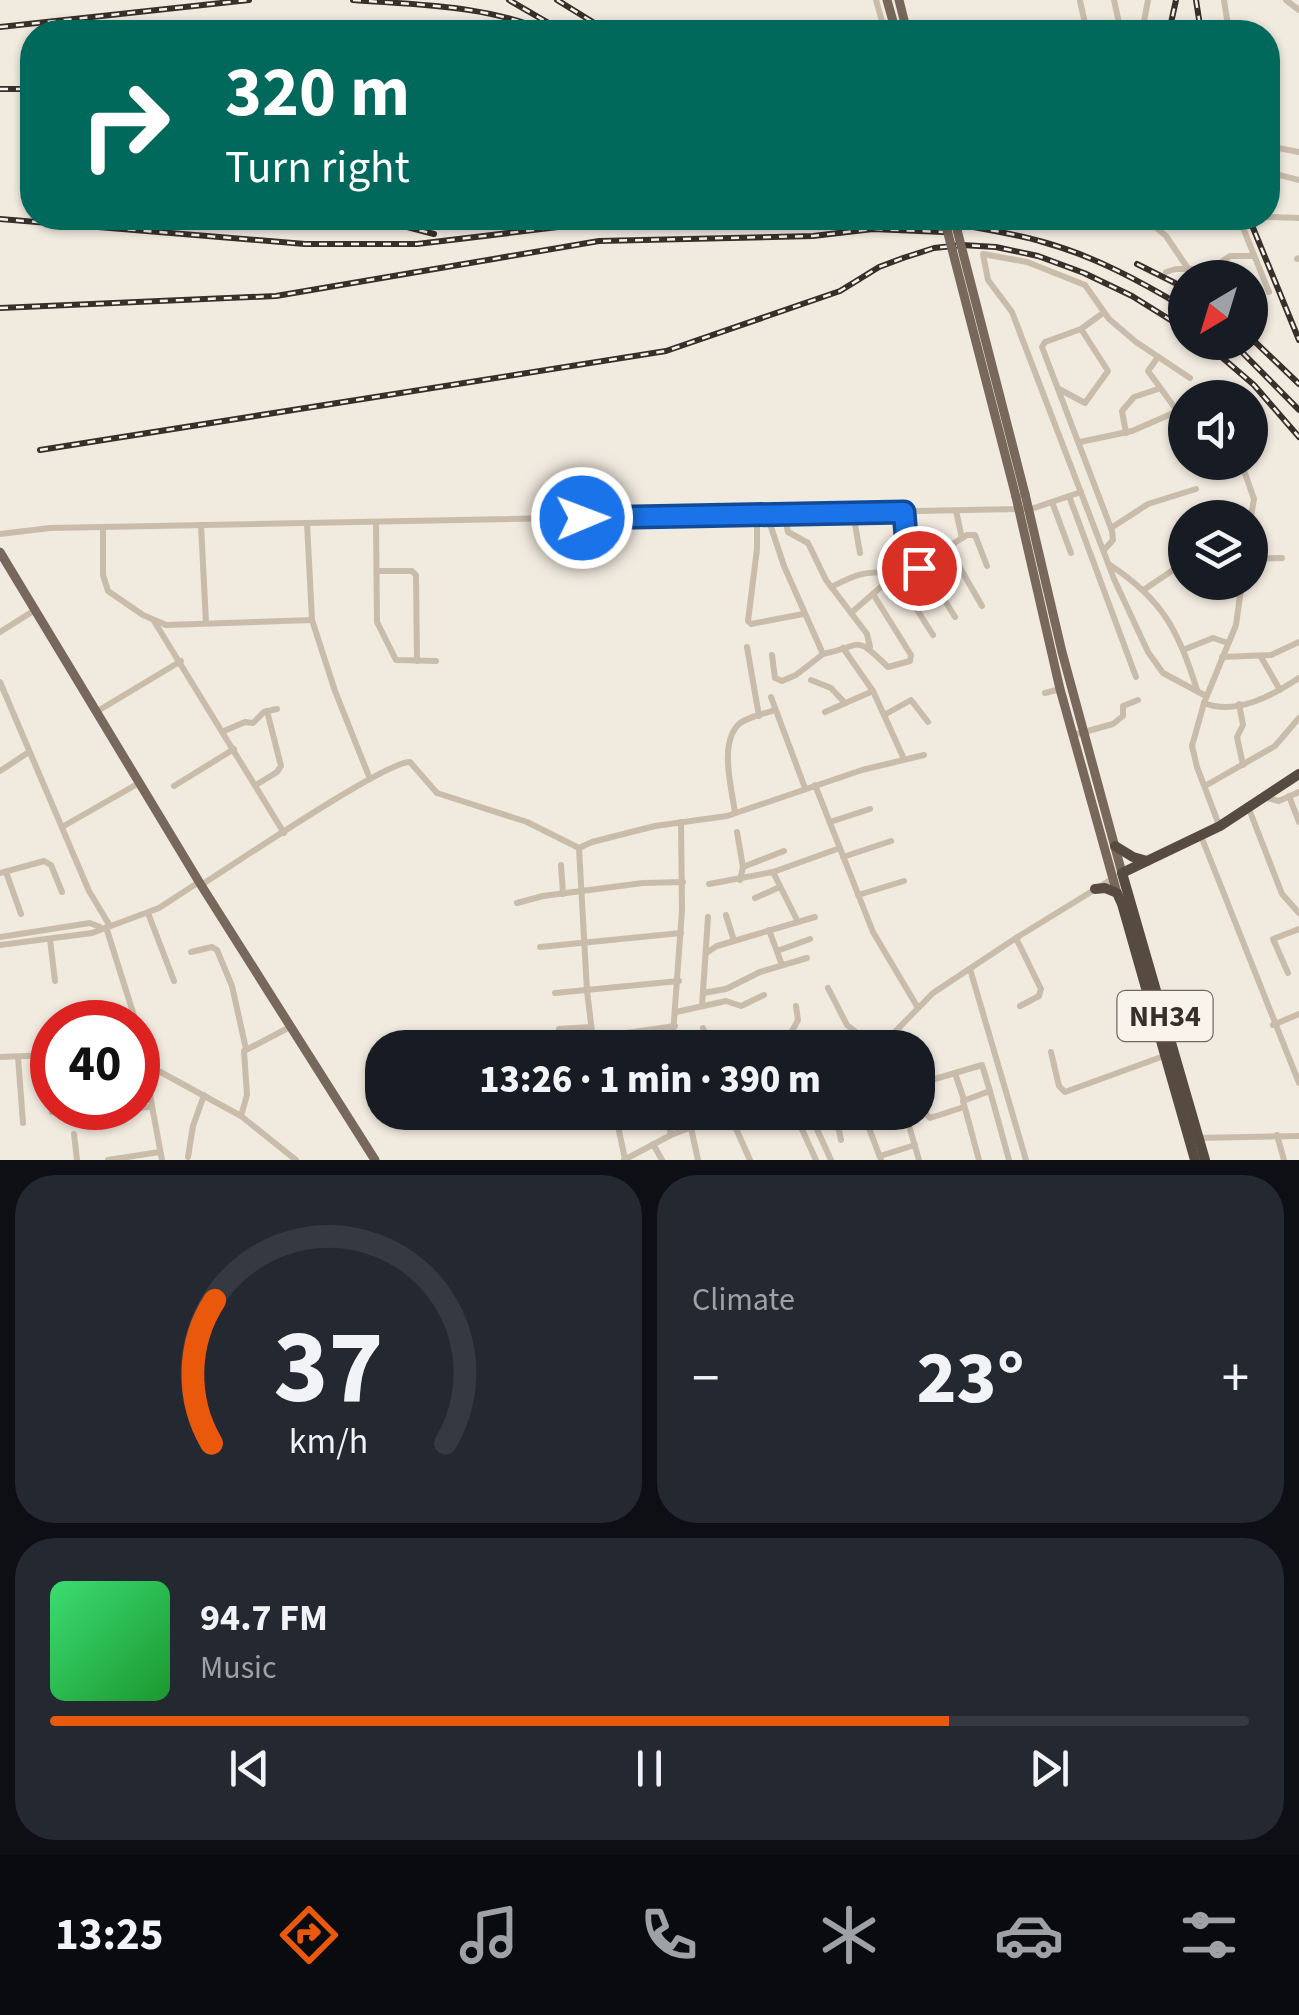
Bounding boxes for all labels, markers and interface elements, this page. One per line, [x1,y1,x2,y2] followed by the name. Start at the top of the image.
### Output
[225,43,410,143] text: 320 m
[60,60,190,190] icon: right
[225,136,410,200] text: Turn right
[1168,260,1268,360] north arrow
[1168,260,1268,600] map controls
[1168,380,1268,480] button: sound
[530,466,634,570] position arrow
[1168,500,1268,600] button: layers
[877,526,962,611] pin
[892,541,947,596] icon: arrive
[1118,991,1212,1041] road number: NH34
[30,1000,160,1130] speed limit sign: 40
[479,1053,821,1107] text: 13:26 · 1 min · 390 m
[692,1277,795,1323] text: Climate
[274,1295,383,1443] text: 37
[917,1325,1024,1432] text: 23°
[692,1340,719,1418] text: −
[1222,1340,1249,1418] text: +
[289,1416,368,1467] text: km/h
[200,1591,328,1645] text: 94.7 FM
[200,1645,277,1691] text: Music
[222,1741,277,1796] icon: previous
[622,1741,677,1796] icon: pause
[1022,1741,1077,1796] icon: next
[274,1900,344,1970] icon: directions
[454,1900,524,1970] icon: music
[634,1900,704,1970] icon: phone
[814,1900,884,1970] icon: climate
[994,1900,1064,1970] icon: car
[1174,1900,1244,1970] icon: filters
[55,1903,164,1967] text: 13:25

